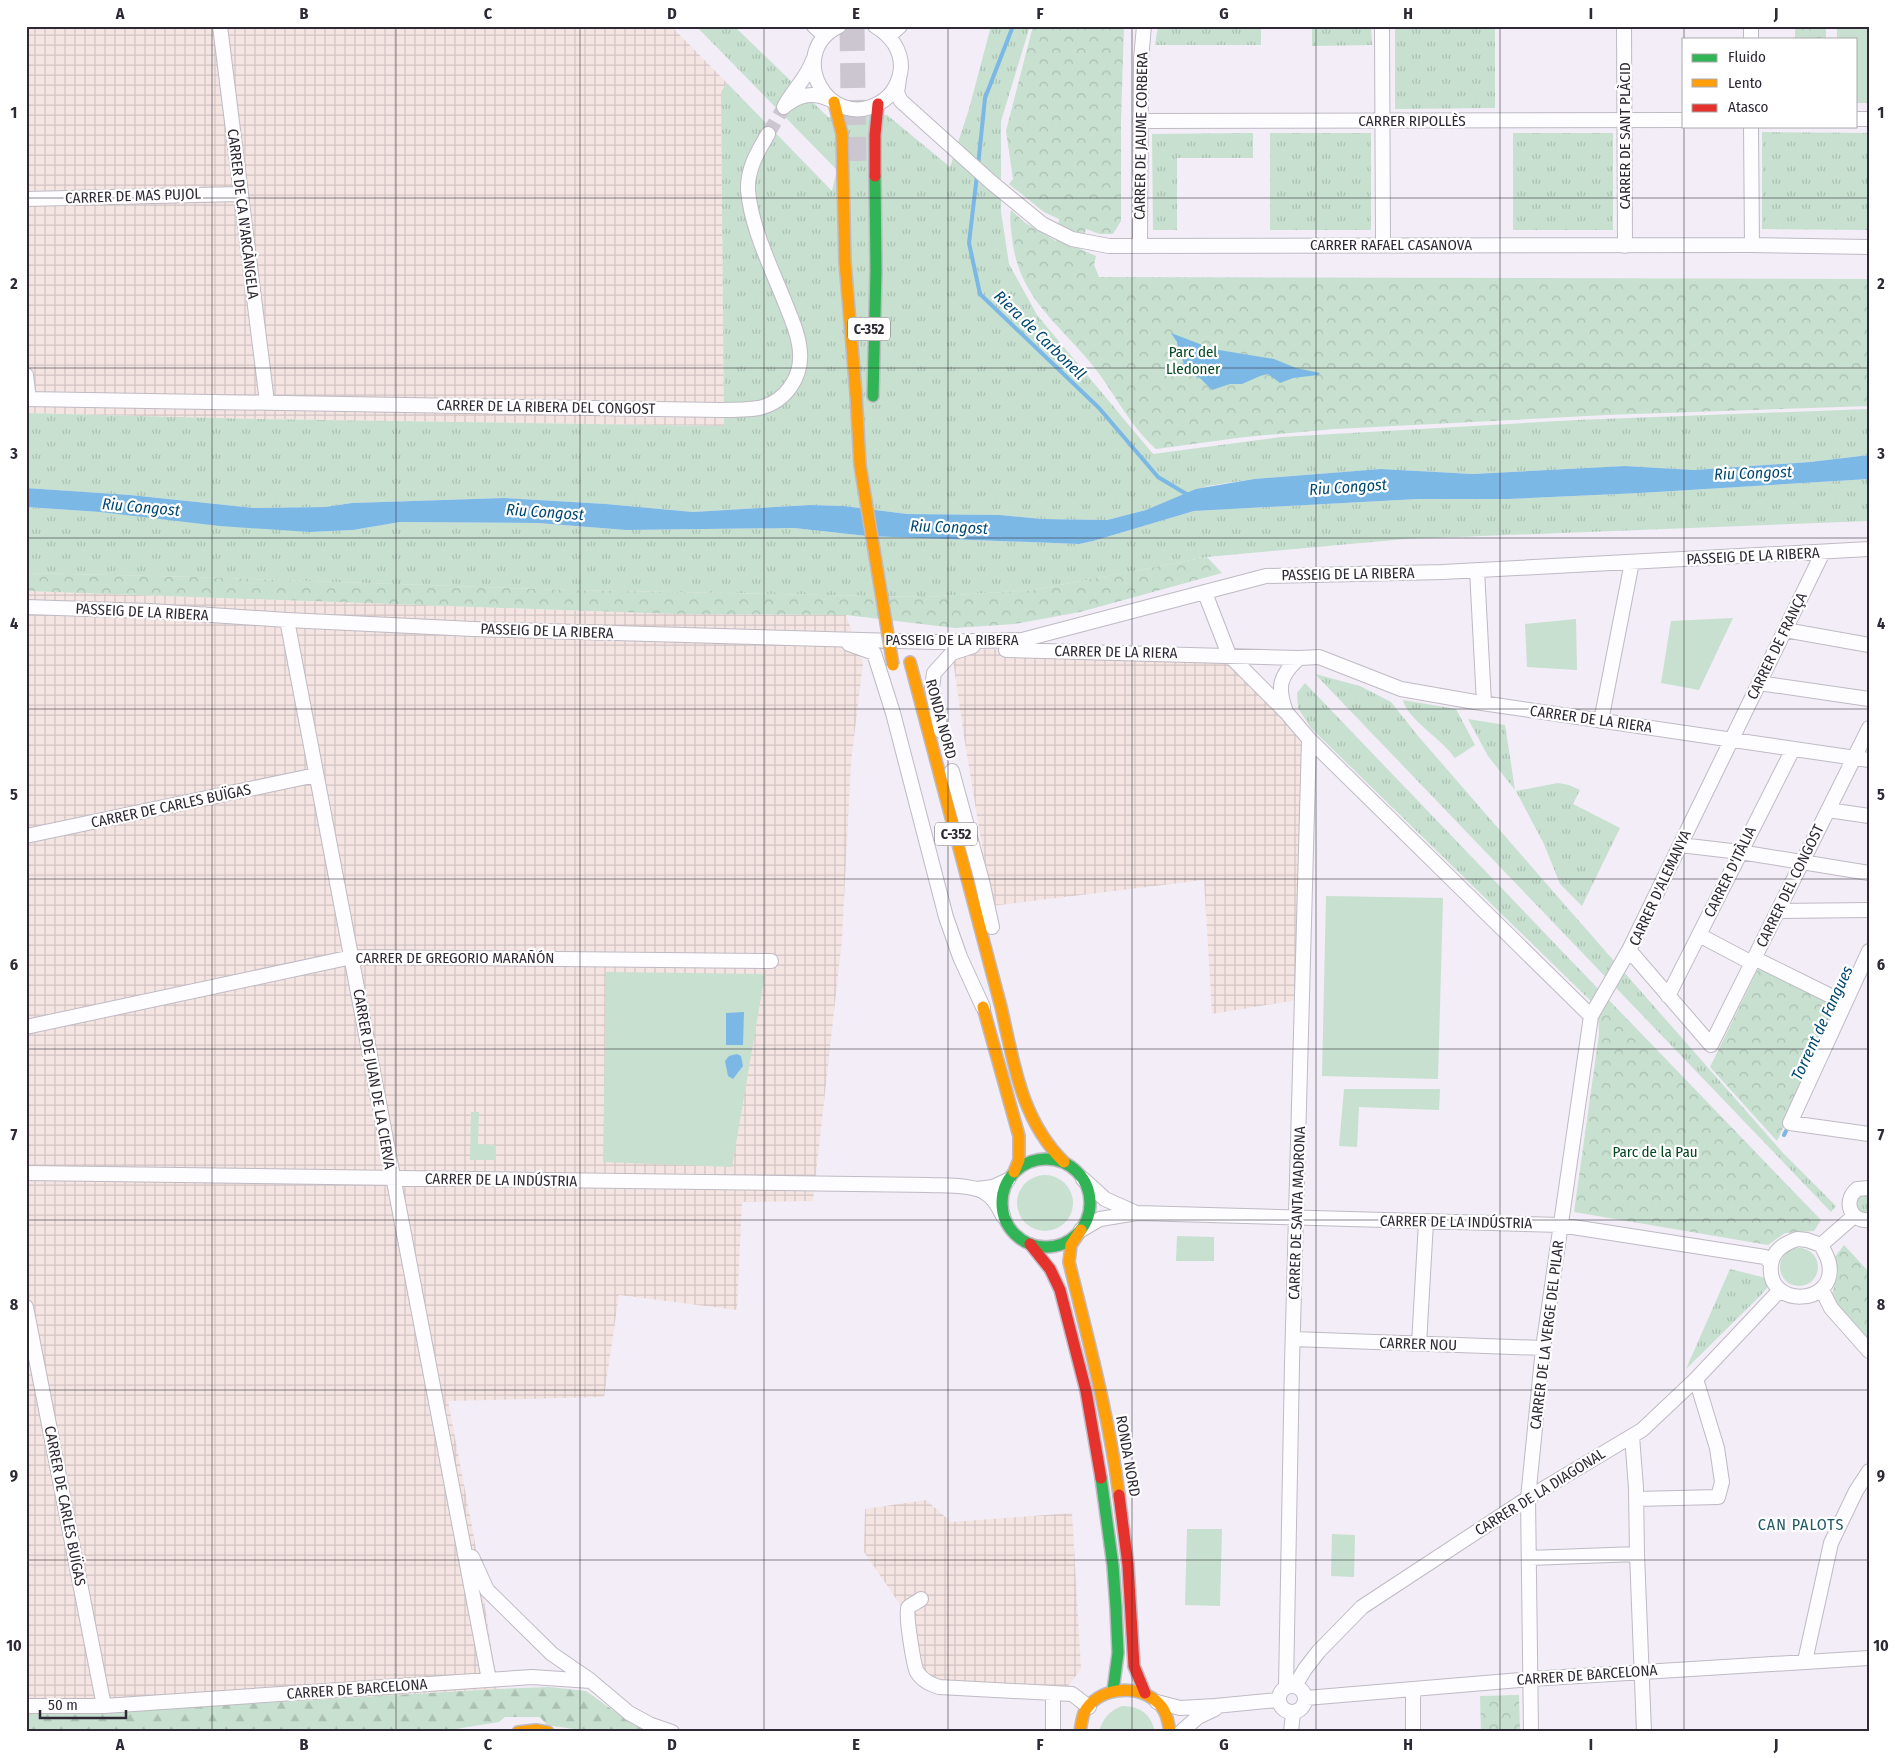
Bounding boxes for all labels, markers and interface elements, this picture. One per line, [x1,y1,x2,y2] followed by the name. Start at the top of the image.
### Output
[115,4,125,23] text: A
[300,4,309,23] text: B
[484,4,493,23] text: C
[667,4,677,23] text: D
[852,4,860,23] text: E
[1036,4,1044,23] text: F
[1219,4,1229,23] text: G
[1403,4,1413,23] text: H
[1589,4,1593,23] text: I
[1773,4,1778,23] text: J
[1682,38,1858,128] legend
[1728,48,1766,66] text: Fluido
[1131,52,1151,220] street label: CARRER DE JAUME CORBERA
[1616,62,1634,210] street label: CARRER DE SANT PLÀCID
[1728,74,1762,92] text: Lento
[1728,98,1768,116] text: Atasco
[11,103,17,122] text: 1
[1878,103,1884,122] text: 1
[1358,112,1466,130] street label: CARRER RIPOLLÈS
[224,128,262,300] street label: CARRER DE CA N'ARCÀNGELA
[65,185,202,207] street label: CARRER DE MAS PUJOL
[1310,236,1472,254] street label: CARRER RAFAEL CASANOVA
[9,274,18,293] text: 2
[1876,274,1885,293] text: 2
[990,287,1090,383] water label: Riera de Carbonell
[848,318,890,340] road number: C-352
[1166,343,1221,378] park label: Parc del Lledoner
[437,396,656,418] street label: CARRER DE LA RIBERA DEL CONGOST
[9,444,18,463] text: 3
[1876,444,1885,463] text: 3
[1714,462,1793,484] water label: Riu Congost
[1308,475,1388,499] water label: Riu Congost
[101,494,181,520] water label: Riu Congost
[505,500,585,524] water label: Riu Congost
[910,516,989,538] water label: Riu Congost
[1686,544,1820,568] street label: PASSEIG DE LA RIBERA
[1281,564,1415,584] street label: PASSEIG DE LA RIBERA
[1743,589,1811,703] street label: CARRER DE FRANÇA
[75,600,209,624] street label: PASSEIG DE LA RIBERA
[10,614,18,633] text: 4
[1877,614,1885,633] text: 4
[480,620,614,642] street label: PASSEIG DE LA RIBERA
[885,631,1019,649] street label: PASSEIG DE LA RIBERA
[1054,642,1178,662] street label: CARRER DE LA RIERA
[922,677,960,761] street label: RONDA NORD
[1529,702,1653,736] street label: CARRER DE LA RIERA
[89,780,253,832] street label: CARRER DE CARLES BUÏGAS
[10,785,18,804] text: 5
[1877,785,1885,804] text: 5
[935,822,977,846] road number: C-352
[1752,822,1828,950] street label: CARRER DEL CONGOST
[1700,824,1760,920] street label: CARRER D'ITÀLIA
[1625,827,1695,949] street label: CARRER D'ALEMANYA
[356,949,554,967] street label: CARRER DE GREGORIO MARAÑÓN
[10,955,18,974] text: 6
[1877,955,1885,974] text: 6
[1787,962,1857,1083] water label: Torrent de Fangues
[349,988,399,1171] street label: CARRER DE JUAN DE LA CIERVA
[11,1125,18,1144] text: 7
[1878,1125,1885,1144] text: 7
[1285,1126,1309,1300] street label: CARRER DE SANTA MADRONA
[1612,1143,1698,1161] park label: Parc de la Pau
[425,1170,577,1190] street label: CARRER DE LA INDÚSTRIA
[1380,1212,1532,1232] street label: CARRER DE LA INDÚSTRIA
[1526,1240,1568,1430] street label: CARRER DE LA VERGE DEL PILAR
[10,1295,19,1314] text: 8
[1877,1295,1886,1314] text: 8
[1379,1334,1457,1354] street label: CARRER NOU
[1112,1414,1144,1498] street label: RONDA NORD
[41,1424,89,1588] street label: CARRER DE CARLES BUÏGAS
[1472,1444,1609,1539] street label: CARRER DE LA DIAGONAL
[10,1466,18,1485] text: 9
[1877,1466,1885,1485] text: 9
[1758,1515,1844,1534] district label: CAN PALOTS
[6,1636,22,1655] text: 10
[1873,1636,1889,1655] text: 10
[1516,1661,1658,1689] street label: CARRER DE BARCELONA
[286,1675,428,1703] street label: CARRER DE BARCELONA
[40,1688,126,1720] scale bar
[48,1696,78,1714] text: 50 m
[115,1735,125,1754] text: A
[300,1735,309,1754] text: B
[484,1735,493,1754] text: C
[667,1735,677,1754] text: D
[852,1735,860,1754] text: E
[1036,1735,1044,1754] text: F
[1219,1735,1229,1754] text: G
[1403,1735,1413,1754] text: H
[1589,1735,1593,1754] text: I
[1773,1735,1778,1754] text: J

